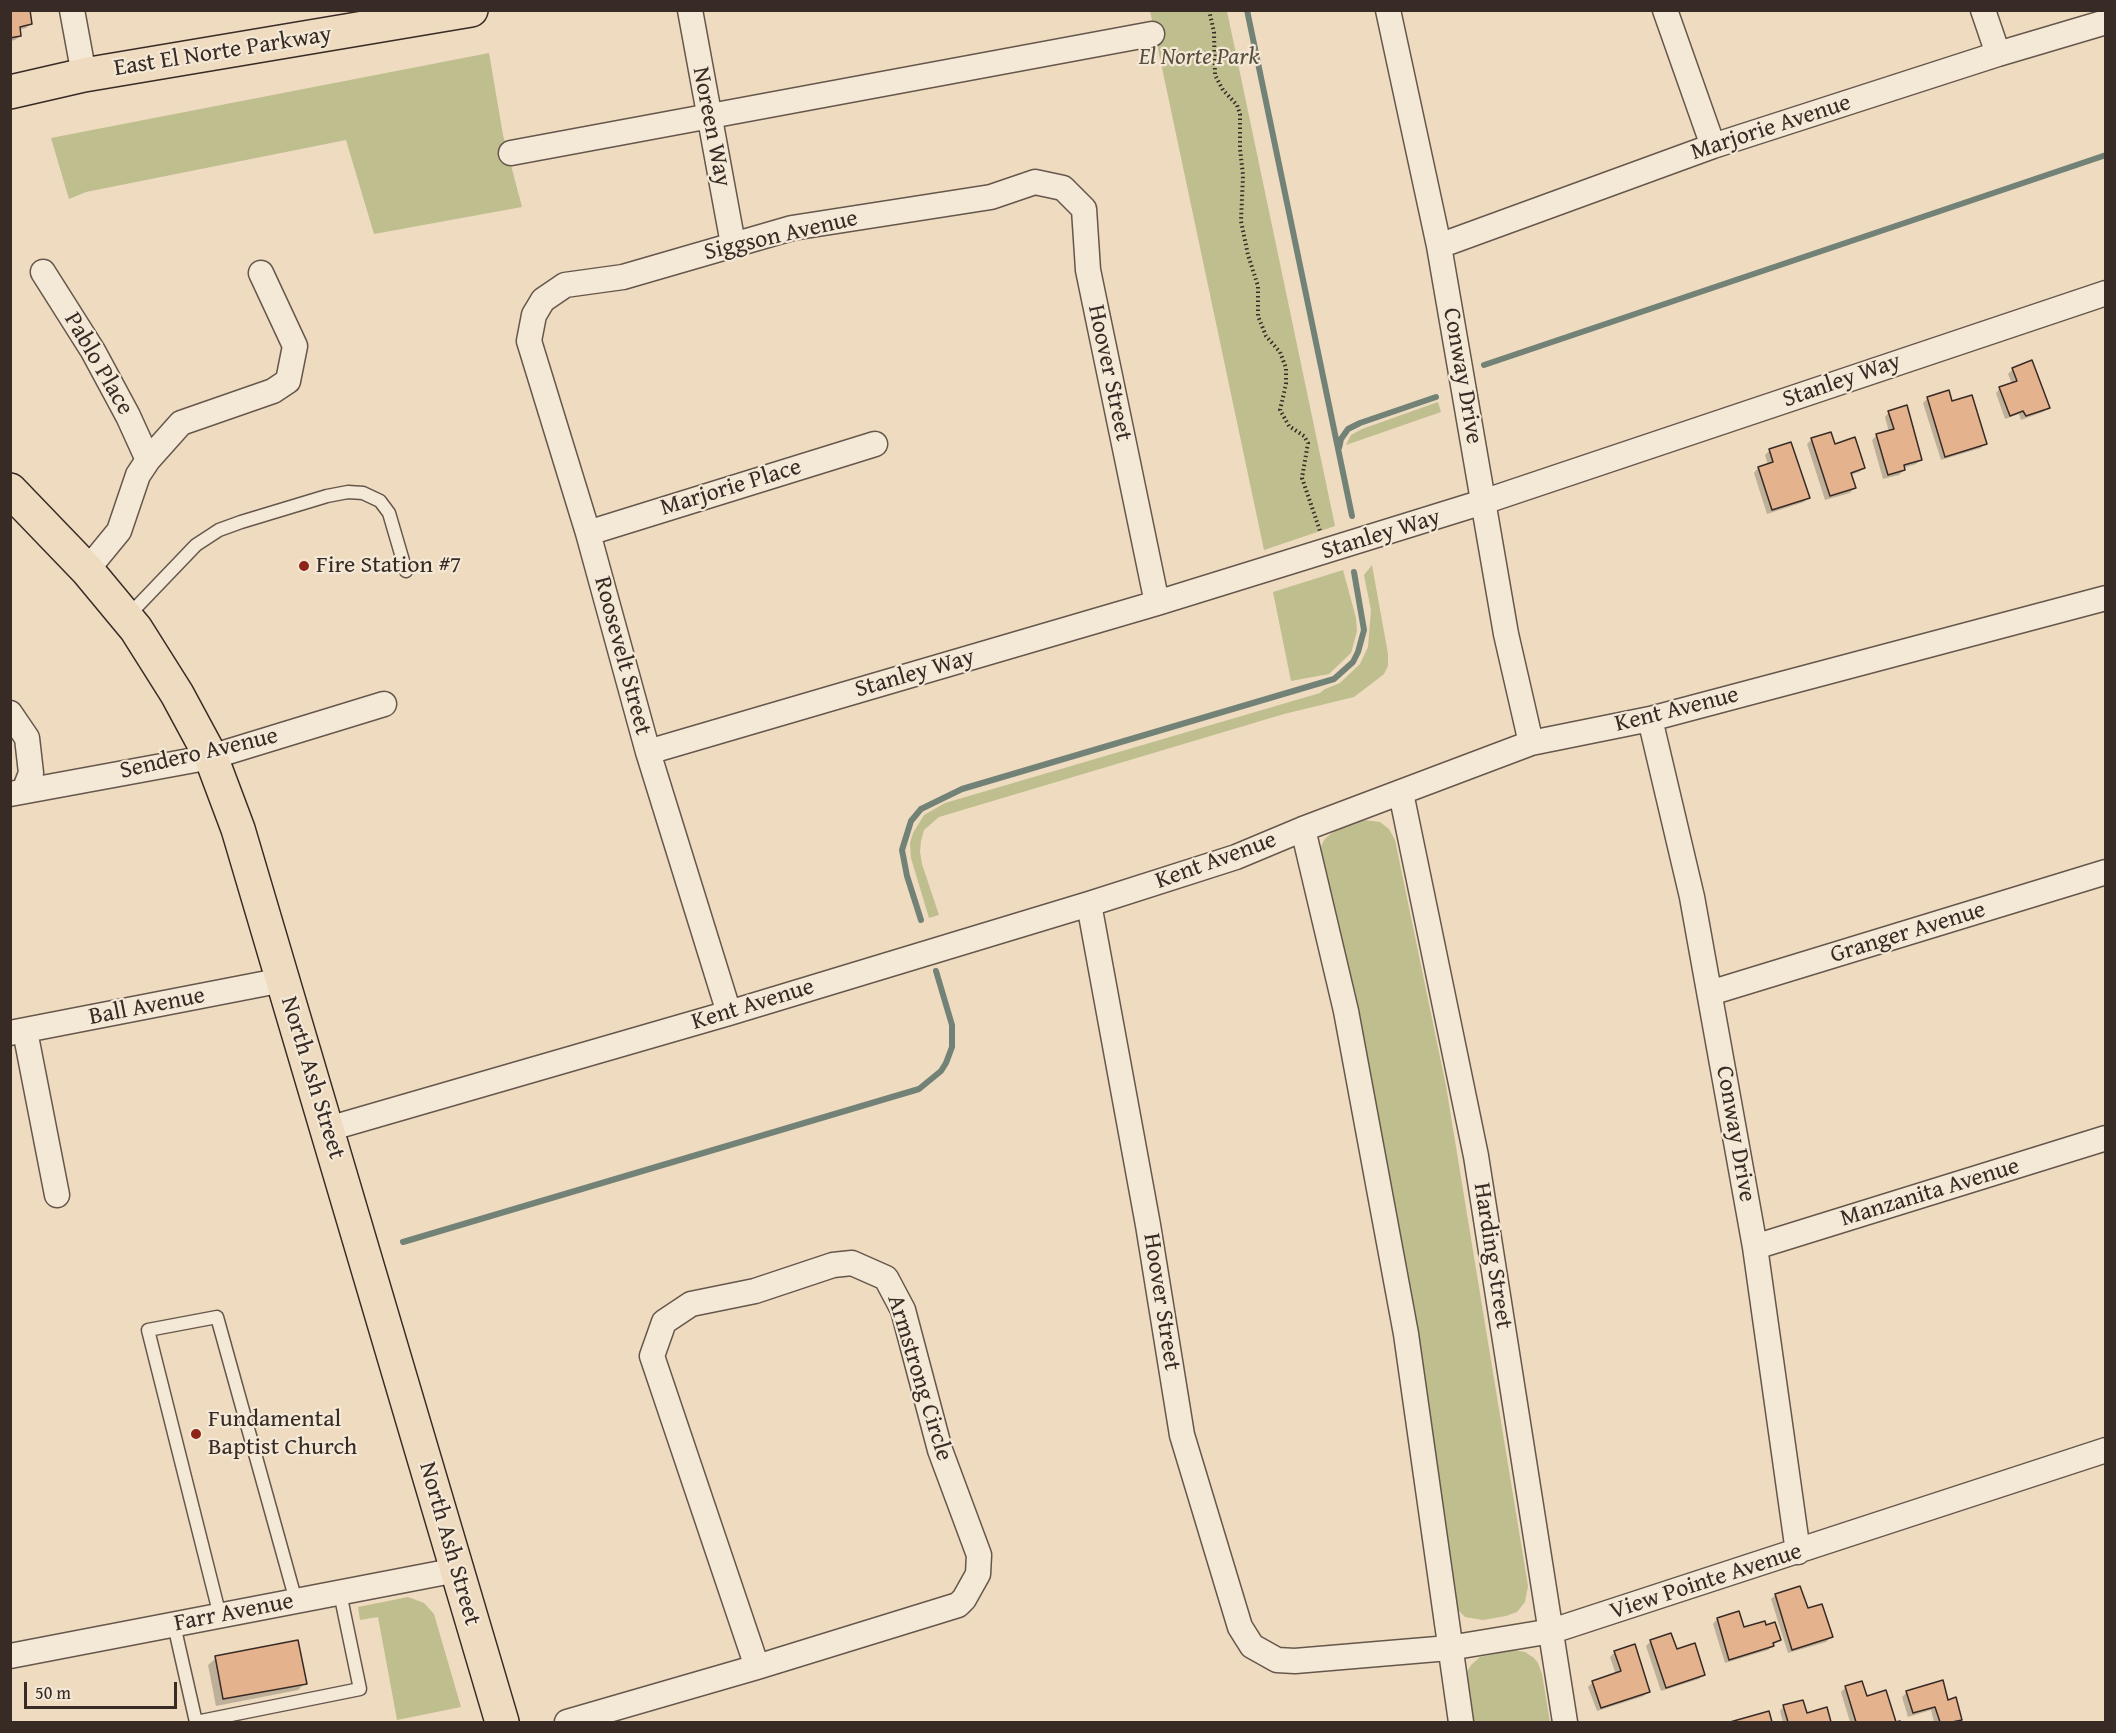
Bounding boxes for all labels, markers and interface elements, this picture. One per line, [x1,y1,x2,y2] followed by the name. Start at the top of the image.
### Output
[112,21,334,83] street label: East El Norte Parkway
[1139,44,1259,72] park label: El Norte Park
[685,65,737,189] street label: Noreen Way
[1687,89,1855,167] street label: Marjorie Avenue
[701,204,861,268] street label: Siggson Avenue
[1081,302,1137,444] street label: Hoover Street
[1436,306,1488,446] street label: Conway Drive
[57,308,139,420] street label: Pablo Place
[1779,347,1905,415] street label: Stanley Way
[657,453,805,523] street label: Marjorie Place
[1318,503,1444,567] street label: Stanley Way
[316,552,461,580] place label: Fire Station #7
[297,559,311,573] marker: Fire Station #7
[587,574,657,738] street label: Roosevelt Street
[852,643,978,705] street label: Stanley Way
[1612,681,1742,739] street label: Kent Avenue
[117,722,281,786] street label: Sendero Avenue
[1152,826,1280,896] street label: Kent Avenue
[1827,896,1989,970] street label: Granger Avenue
[688,973,818,1037] street label: Kent Avenue
[87,982,207,1032] street label: Ball Avenue
[274,993,350,1163] street label: North Ash Street
[1709,1064,1761,1204] street label: Conway Drive
[1837,1152,2023,1234] street label: Manzanita Avenue
[1466,1181,1518,1331] street label: Harding Street
[1136,1231,1186,1373] street label: Hoover Street
[880,1291,958,1465] street label: Armstrong Circle
[208,1406,357,1462] place label: Fundamental Baptist Church
[189,1427,203,1441] marker: Fundamental Baptist Church
[412,1459,486,1629] street label: North Ash Street
[1606,1537,1806,1627] street label: View Pointe Avenue
[172,1587,296,1639] street label: Farr Avenue
[27,1670,180,1708] scale bar
[35,1679,71,1706] text: 50 m

